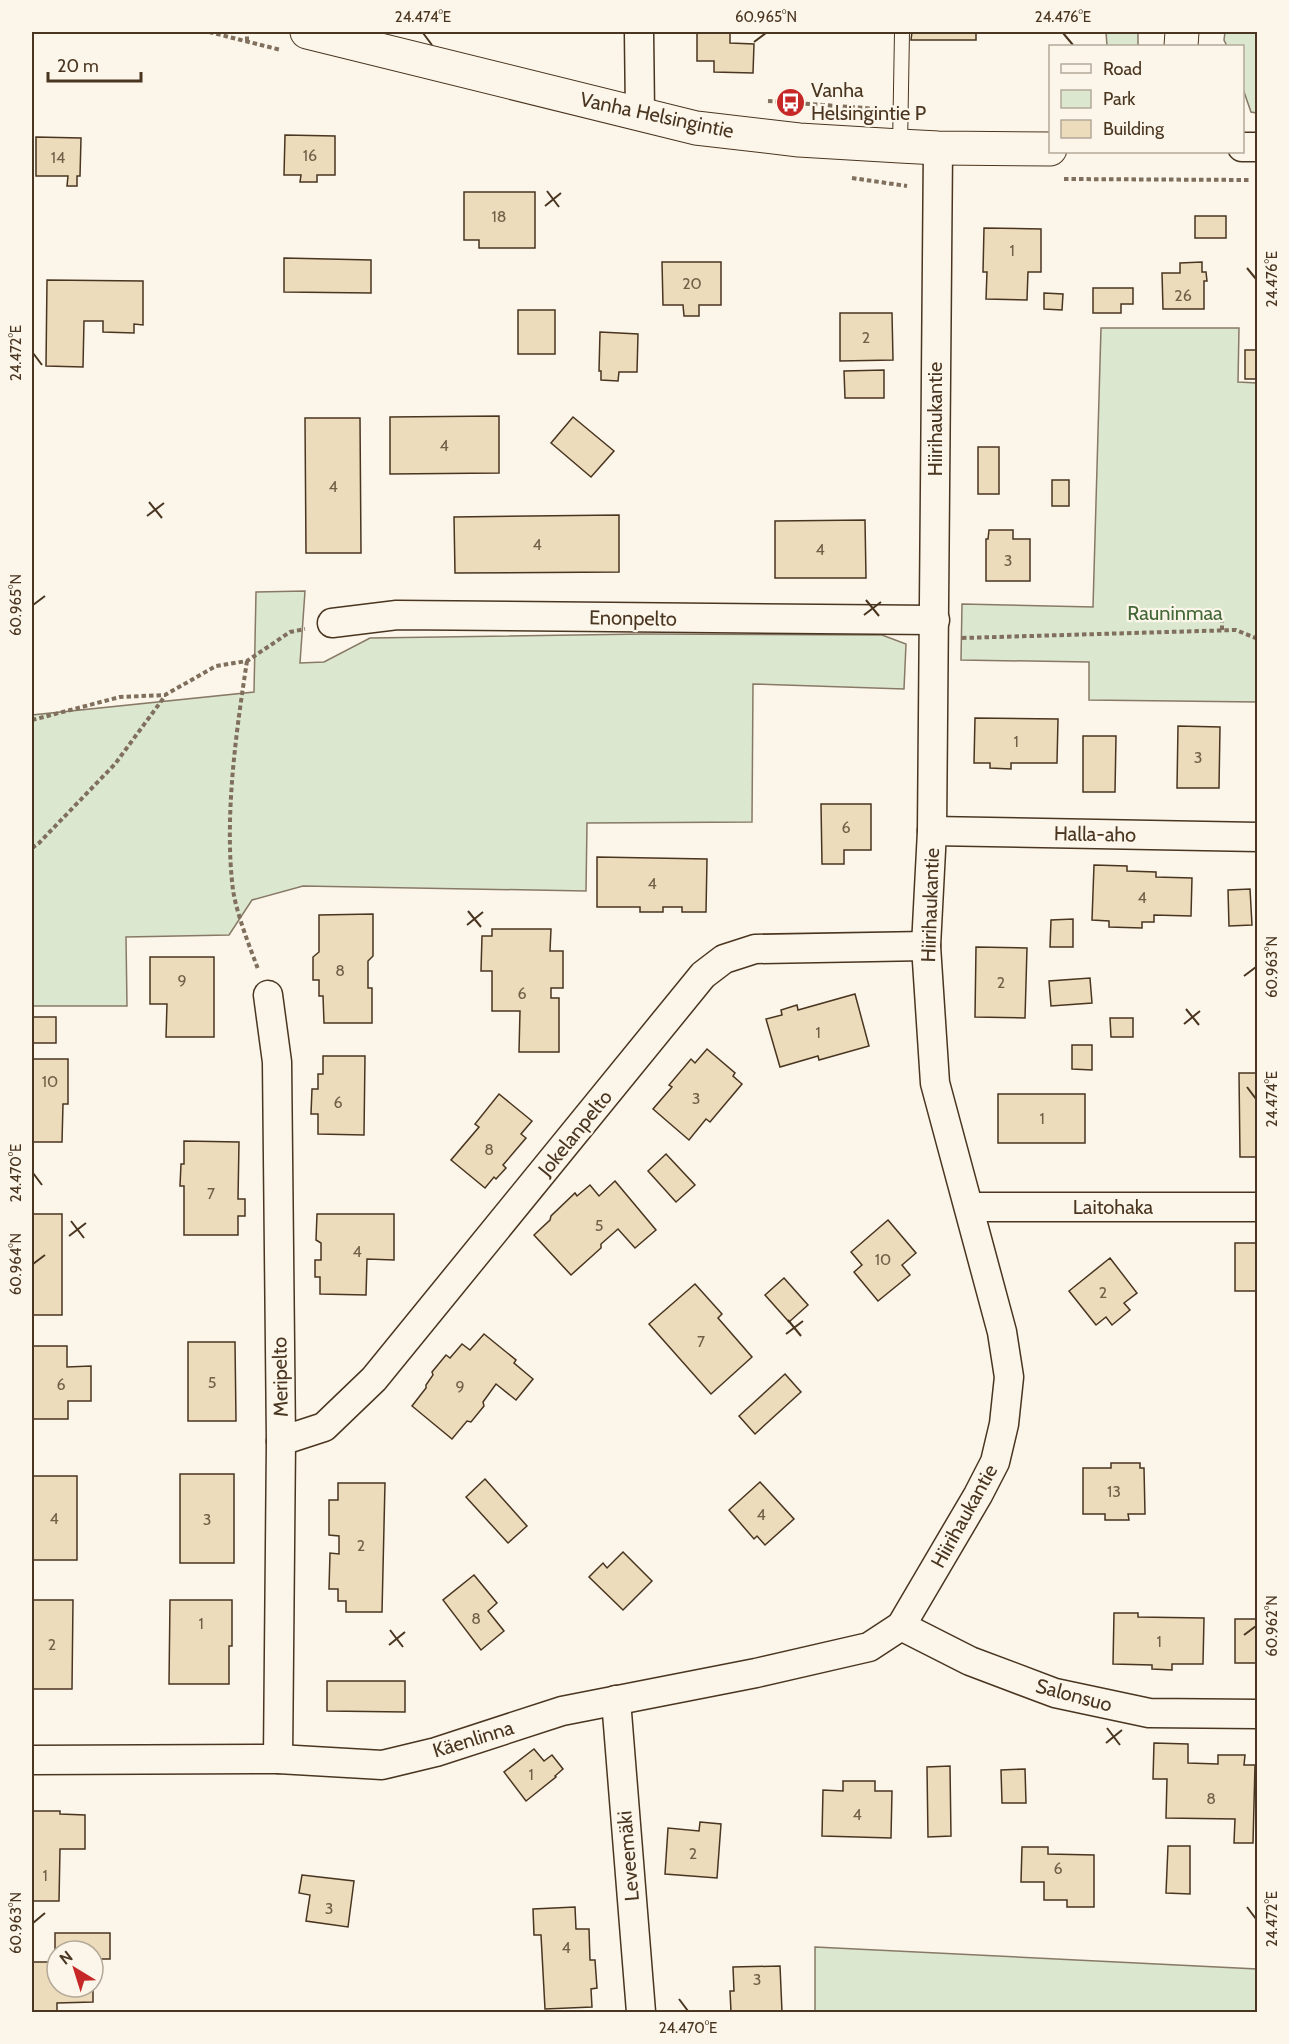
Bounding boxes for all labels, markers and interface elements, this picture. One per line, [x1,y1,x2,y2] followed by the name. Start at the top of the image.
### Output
[395,8,451,26] text: 24.474°E
[735,8,797,26] text: 60.965°N
[1035,8,1091,26] text: 24.476°E
[48,45,141,83] scale bar
[1049,45,1244,153] legend
[57,55,99,77] text: 20 m
[1103,58,1142,80] text: Road
[811,78,926,125] place label: Vanha Helsingintie P
[774,86,806,118] bus stop icon: Vanha Helsingintie P
[578,87,736,143] street label: Vanha Helsingintie
[1103,88,1136,110] text: Park
[1103,118,1165,140] text: Building
[303,146,317,165] house number: 16
[51,148,65,167] house number: 14
[492,207,506,226] house number: 18
[1009,241,1015,260] house number: 1
[1263,251,1281,307] text: 24.476°E
[682,274,702,293] house number: 20
[1174,286,1192,305] house number: 26
[7,325,25,381] text: 24.472°E
[862,328,870,347] house number: 2
[923,362,947,476] street label: Hiirihaukantie
[439,436,449,455] house number: 4
[328,477,338,496] house number: 4
[532,535,542,554] house number: 4
[815,540,825,559] house number: 4
[1004,551,1012,570] house number: 3
[7,574,25,636] text: 60.965°N
[1127,601,1223,625] park label: Rauninmaa
[589,605,677,631] street label: Enonpelto
[1013,732,1019,751] house number: 1
[1194,748,1202,767] house number: 3
[841,818,851,837] house number: 6
[1054,821,1136,847] street label: Halla-aho
[916,847,944,963] street label: Hiirihaukantie
[647,874,657,893] house number: 4
[1137,888,1147,907] house number: 4
[1263,936,1281,998] text: 60.963°N
[335,961,345,980] house number: 8
[177,971,187,990] house number: 9
[997,973,1005,992] house number: 2
[517,984,527,1003] house number: 6
[815,1023,821,1042] house number: 1
[1263,1071,1281,1127] text: 24.474°E
[42,1072,58,1091] house number: 10
[532,1085,617,1182] street label: Jokelanpelto
[692,1089,700,1108] house number: 3
[333,1093,343,1112] house number: 6
[1039,1109,1045,1128] house number: 1
[484,1140,494,1159] house number: 8
[7,1144,25,1202] text: 24.470°E
[207,1184,215,1203] house number: 7
[1073,1195,1154,1219] street label: Laitohaka
[595,1216,603,1235] house number: 5
[7,1233,25,1295] text: 60.964°N
[352,1242,362,1261] house number: 4
[875,1250,891,1269] house number: 10
[1099,1283,1107,1302] house number: 2
[697,1332,705,1351] house number: 7
[267,1337,293,1417] street label: Meripelto
[208,1373,216,1392] house number: 5
[56,1375,66,1394] house number: 6
[455,1377,465,1396] house number: 9
[926,1460,1002,1572] street label: Hiirihaukantie
[1107,1482,1121,1501] house number: 13
[756,1505,766,1524] house number: 4
[49,1509,59,1528] house number: 4
[203,1510,211,1529] house number: 3
[357,1536,365,1555] house number: 2
[1263,1595,1281,1657] text: 60.962°N
[471,1609,481,1628] house number: 8
[198,1614,204,1633] house number: 1
[1156,1632,1162,1651] house number: 1
[48,1635,56,1654] house number: 2
[1033,1673,1115,1717] street label: Salonsuo
[430,1715,517,1763] street label: Käenlinna
[528,1765,534,1784] house number: 1
[1206,1789,1216,1808] house number: 8
[852,1805,862,1824] house number: 4
[612,1810,644,1902] street label: Leveemäki
[689,1844,697,1863] house number: 2
[1053,1859,1063,1878] house number: 6
[42,1866,48,1885] house number: 1
[1263,1891,1281,1947] text: 24.472°E
[7,1892,25,1954] text: 60.963°N
[325,1899,333,1918] house number: 3
[561,1938,571,1957] house number: 4
[45,1939,105,1999] north arrow
[56,1947,76,1969] text: N
[753,1970,761,1989] house number: 3
[659,2019,717,2037] text: 24.470°E

